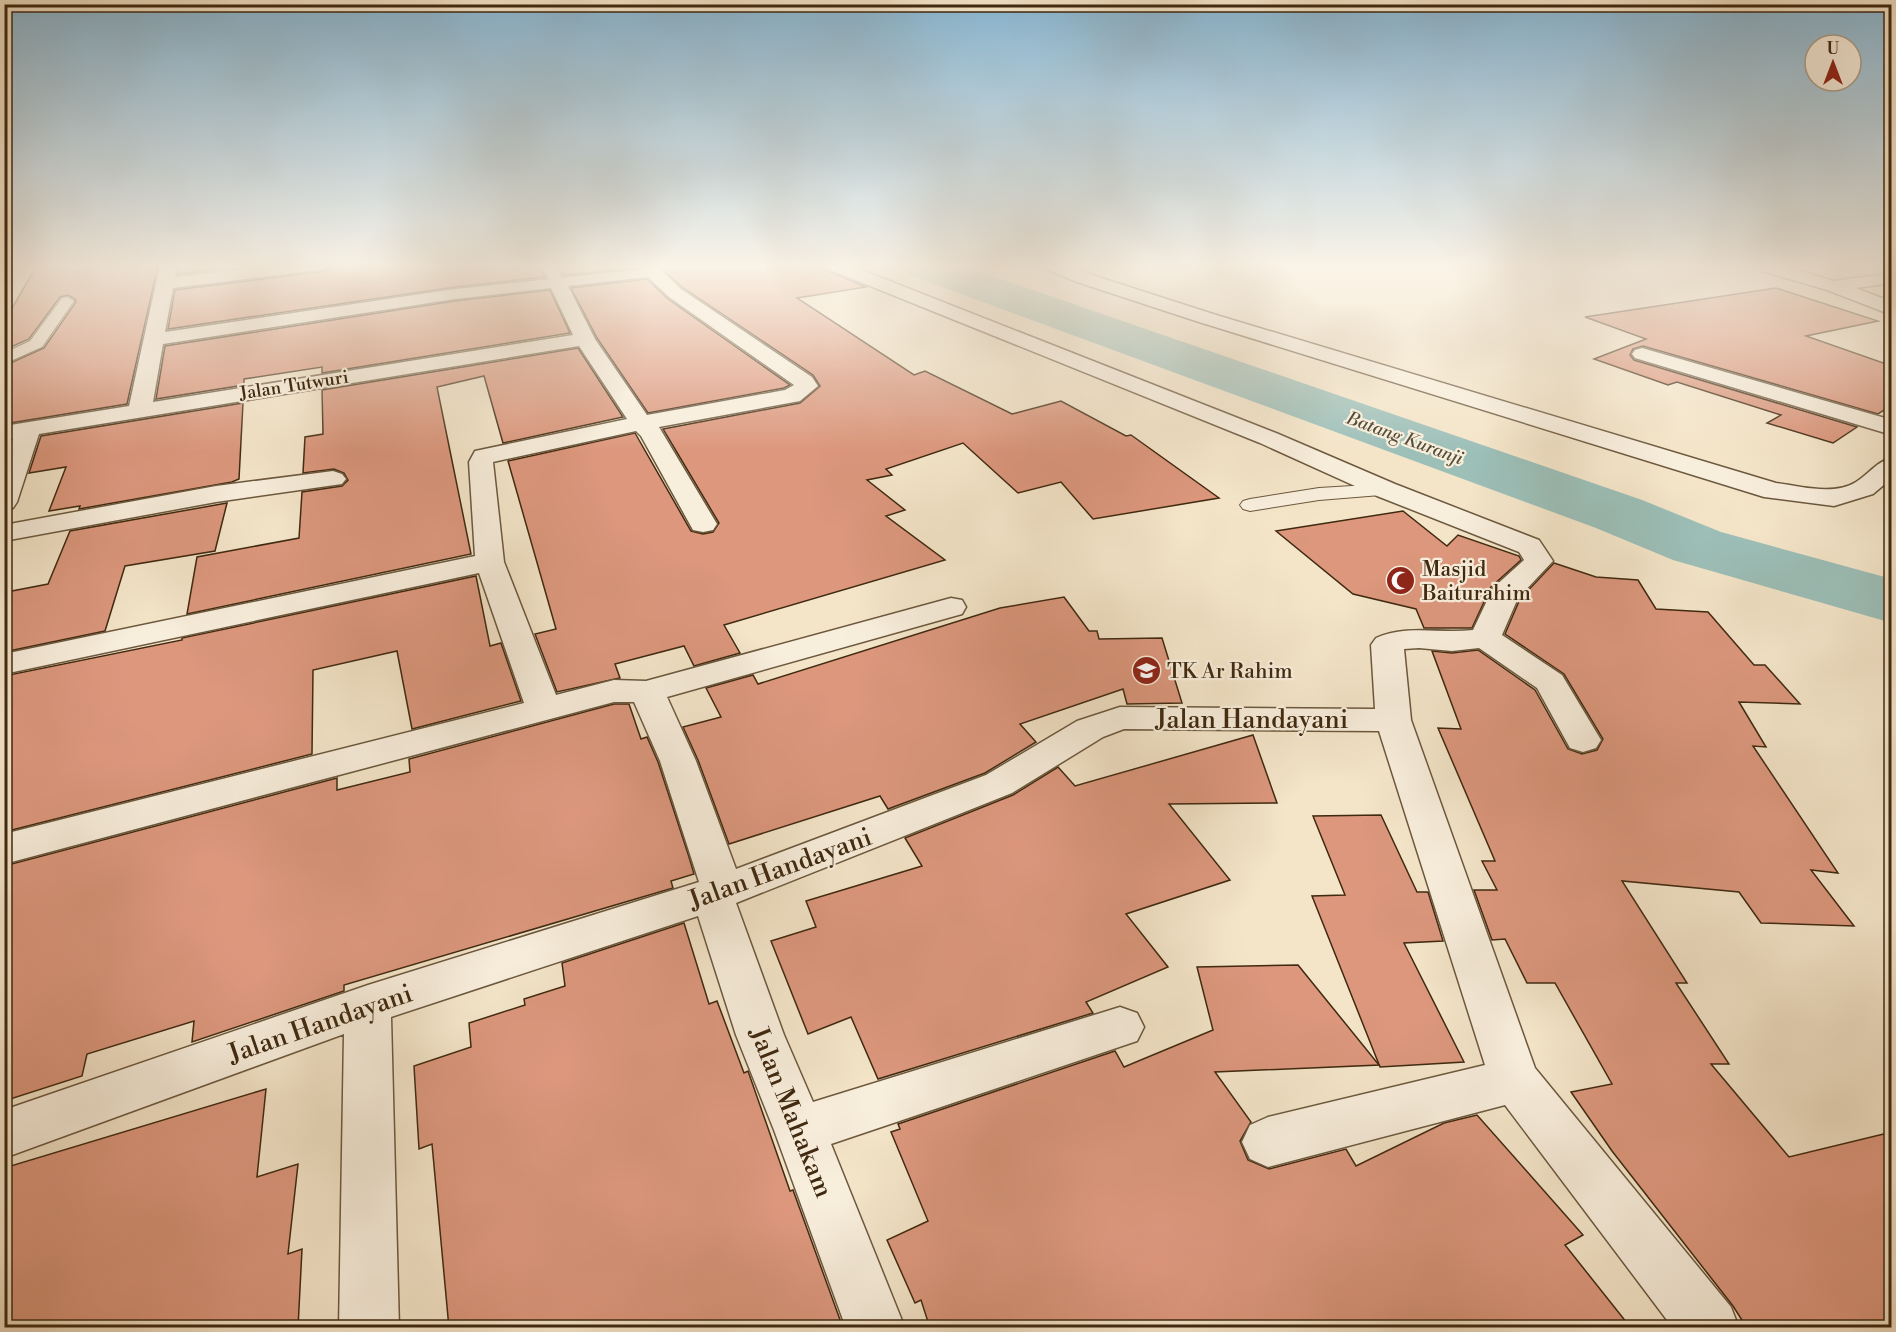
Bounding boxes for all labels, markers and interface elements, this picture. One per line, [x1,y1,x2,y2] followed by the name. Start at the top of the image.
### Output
[1803,33,1863,93] north arrow
[1827,39,1840,59] text: U
[237,366,350,406] street label: Jalan Tutwuri
[1342,406,1467,470] water label: Batang Kuranji
[1421,557,1531,607] place label: Masjid Baiturahim
[1385,565,1417,597] mosque icon: Masjid Baiturahim
[1130,655,1162,687] school or university icon: TK Ar Rahim
[1167,659,1293,685] place label: TK Ar Rahim
[1155,704,1348,736] street label: Jalan Handayani
[683,821,876,917] street label: Jalan Handayani
[223,977,417,1071] street label: Jalan Handayani
[742,1022,840,1202] street label: Jalan Mahakam

